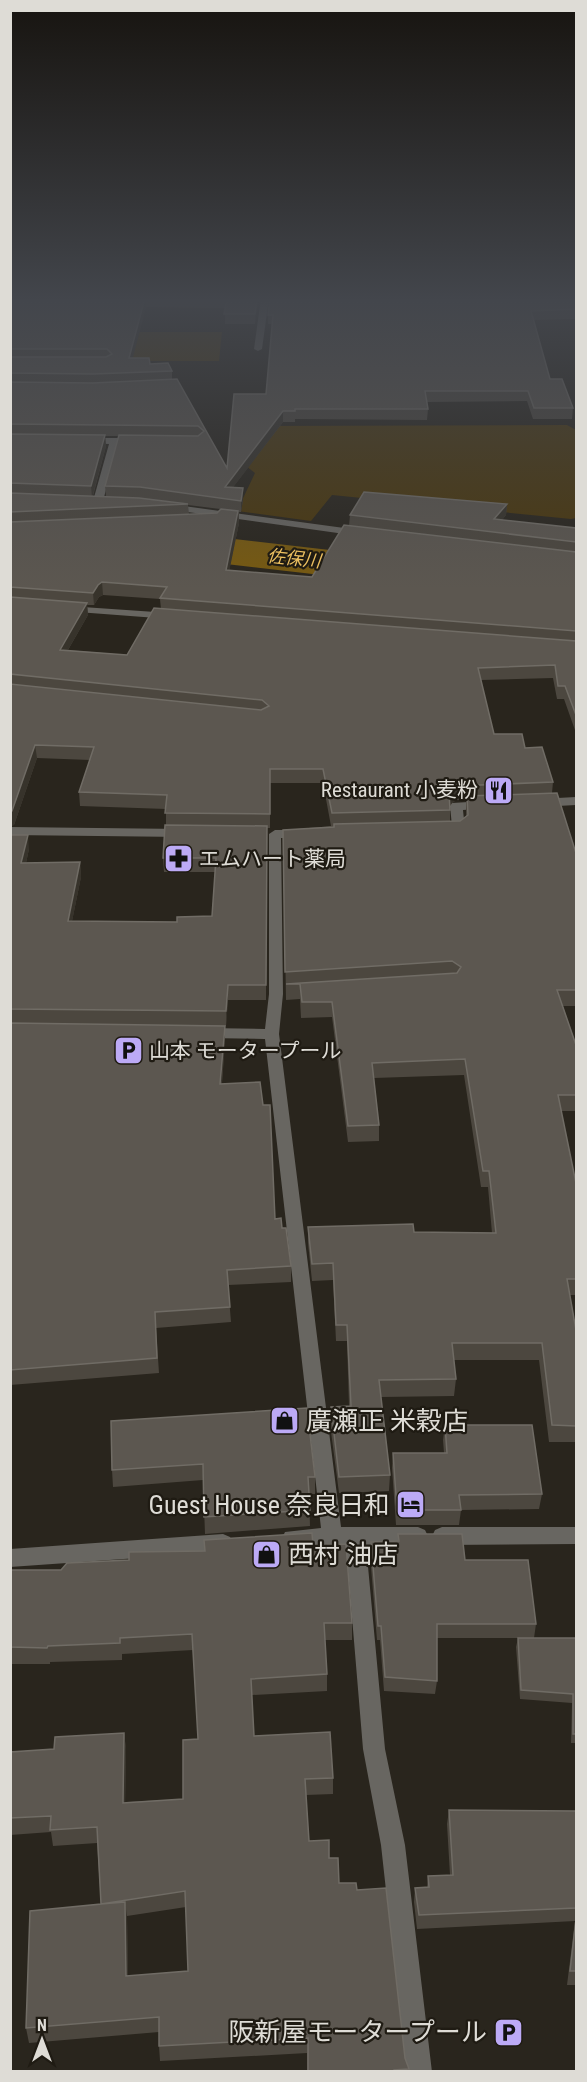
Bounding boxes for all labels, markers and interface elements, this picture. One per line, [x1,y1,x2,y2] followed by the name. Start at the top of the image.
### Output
[266,545,324,571] water label: 佐保川
[483,774,515,806] restaurant icon: Restaurant 小麦粉
[321,778,478,802] place label: Restaurant 小麦粉
[162,843,194,875] pharmacy icon: エムハート薬局
[199,847,346,871] place label: エムハート薬局
[112,1035,144,1067] parking icon: 山本 モータープール
[149,1039,342,1063] place label: 山本 モータープール
[269,1405,301,1437] shop icon: 廣瀬正 米穀店
[306,1406,468,1436] place label: 廣瀬正 米穀店
[395,1489,427,1521] hotel icon: Guest House 奈良日和
[149,1490,390,1520] place label: Guest House 奈良日和
[251,1538,283,1570] shop icon: 西村 油店
[288,1539,398,1569] place label: 西村 油店
[12,2010,72,2070] north arrow
[37,2016,47,2035] text: N
[492,2016,524,2048] parking icon: 阪新屋モータープール
[229,2017,487,2047] place label: 阪新屋モータープール

